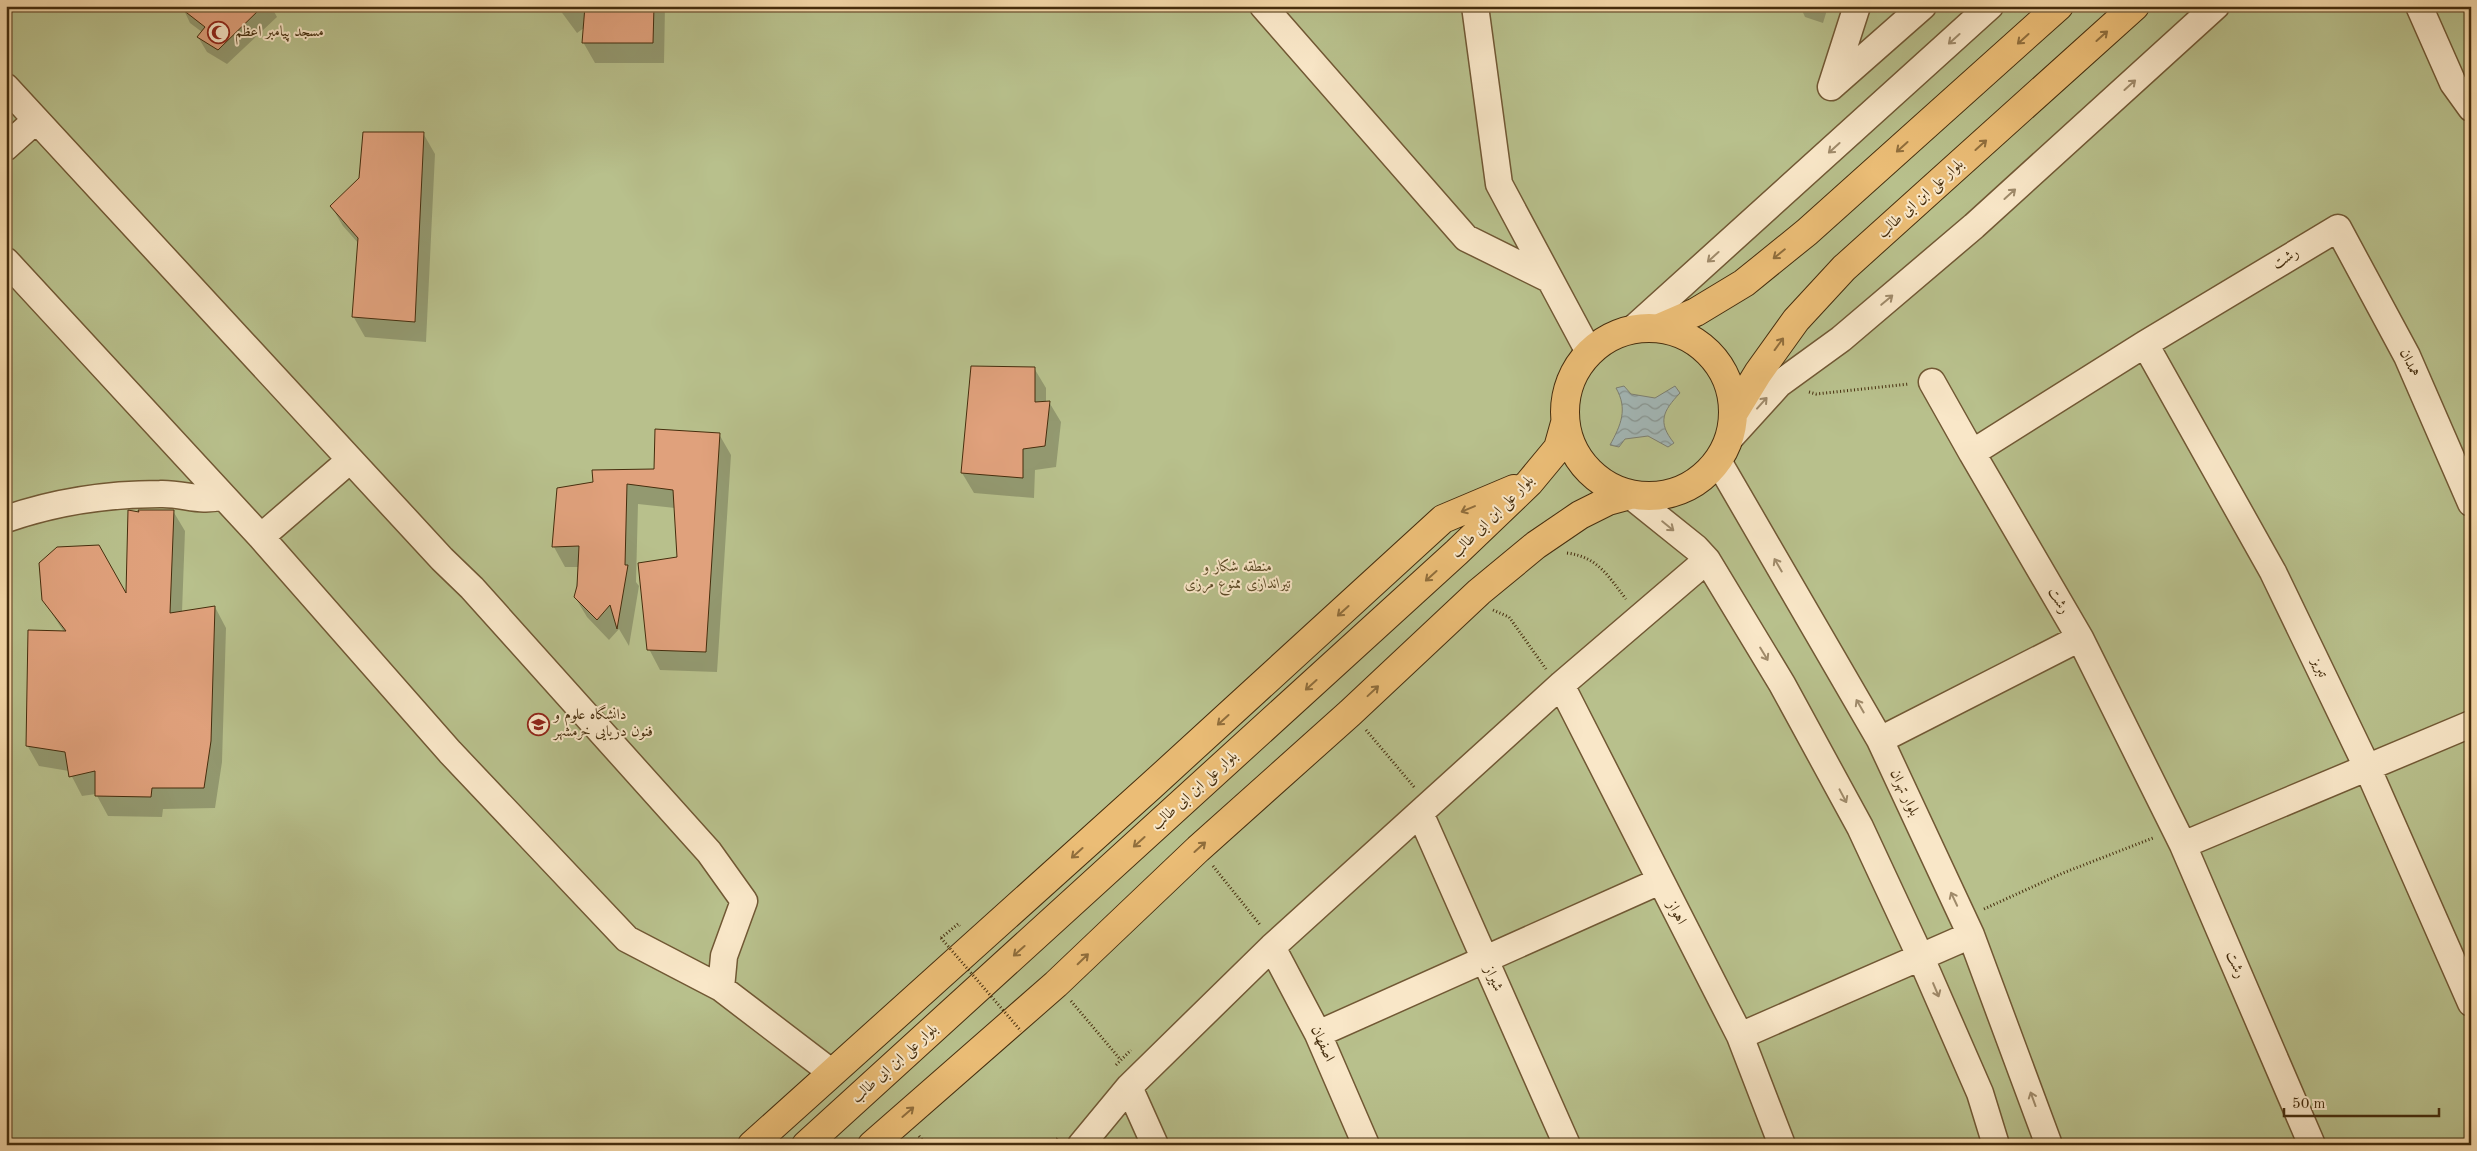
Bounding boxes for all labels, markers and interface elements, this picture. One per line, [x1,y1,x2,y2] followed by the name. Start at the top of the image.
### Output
[207,20,231,44] mosque icon: مسجد پیامبر اعظم
[235,25,324,45] place label: مسجد پیامبر اعظم
[2095,30,2108,42] one-way arrow
[1948,33,1961,45] one-way arrow
[2016,33,2029,45] one-way arrow
[2124,79,2137,90] one-way arrow
[1975,139,1988,150] one-way arrow
[1827,142,1840,154] one-way arrow
[1895,142,1908,153] one-way arrow
[1875,157,1968,243] street label: بلوار علی ابن ابی طالب
[2004,188,2017,200] one-way arrow
[2270,245,2302,273] street label: رشت
[1773,249,1786,260] one-way arrow
[1707,251,1720,263] one-way arrow
[1880,295,1893,306] one-way arrow
[1773,338,1784,351] one-way arrow
[2396,347,2422,379] street label: همدان
[1756,396,1768,409] one-way arrow
[1449,473,1539,563] street label: بلوار علی ابن ابی طالب
[1461,504,1476,514] one-way arrow
[1661,520,1674,531] one-way arrow
[1185,558,1291,596] park label: منطقه شکار و تیراندازی ممنوع مرزی
[1773,559,1783,573] one-way arrow
[1425,570,1438,582] one-way arrow
[2045,585,2071,617] street label: رشت
[1336,605,1349,616] one-way arrow
[1760,647,1770,661] one-way arrow
[2307,654,2330,680] street label: تبریز
[1305,679,1317,691] one-way arrow
[1367,685,1379,697] one-way arrow
[1854,699,1864,713] one-way arrow
[552,704,653,741] place label: دانشگاه علوم و فنون دریایی خرمشهر
[526,712,550,736] school or university icon: دانشگاه علوم و فنون دریایی خرمشهر
[1217,714,1229,726] one-way arrow
[1149,749,1242,835] street label: بلوار علی ابن ابی طالب
[1886,767,1921,819] street label: بلوار تهران
[1838,789,1848,804] one-way arrow
[1133,836,1145,848] one-way arrow
[1194,841,1207,853] one-way arrow
[1070,847,1083,859] one-way arrow
[1949,892,1959,907] one-way arrow
[1663,897,1688,927] street label: اهواز
[1012,945,1025,957] one-way arrow
[2223,949,2247,981] street label: رشت
[1076,953,1089,965] one-way arrow
[1480,962,1505,994] street label: شیراز
[1931,982,1941,997] one-way arrow
[849,1022,942,1108] street label: بلوار علی ابن ابی طالب
[1307,1024,1337,1064] street label: اصفهان
[2284,1086,2440,1118] scale bar
[2028,1092,2037,1107] one-way arrow
[2292,1097,2326,1112] text: 50 m
[901,1106,914,1118] one-way arrow

